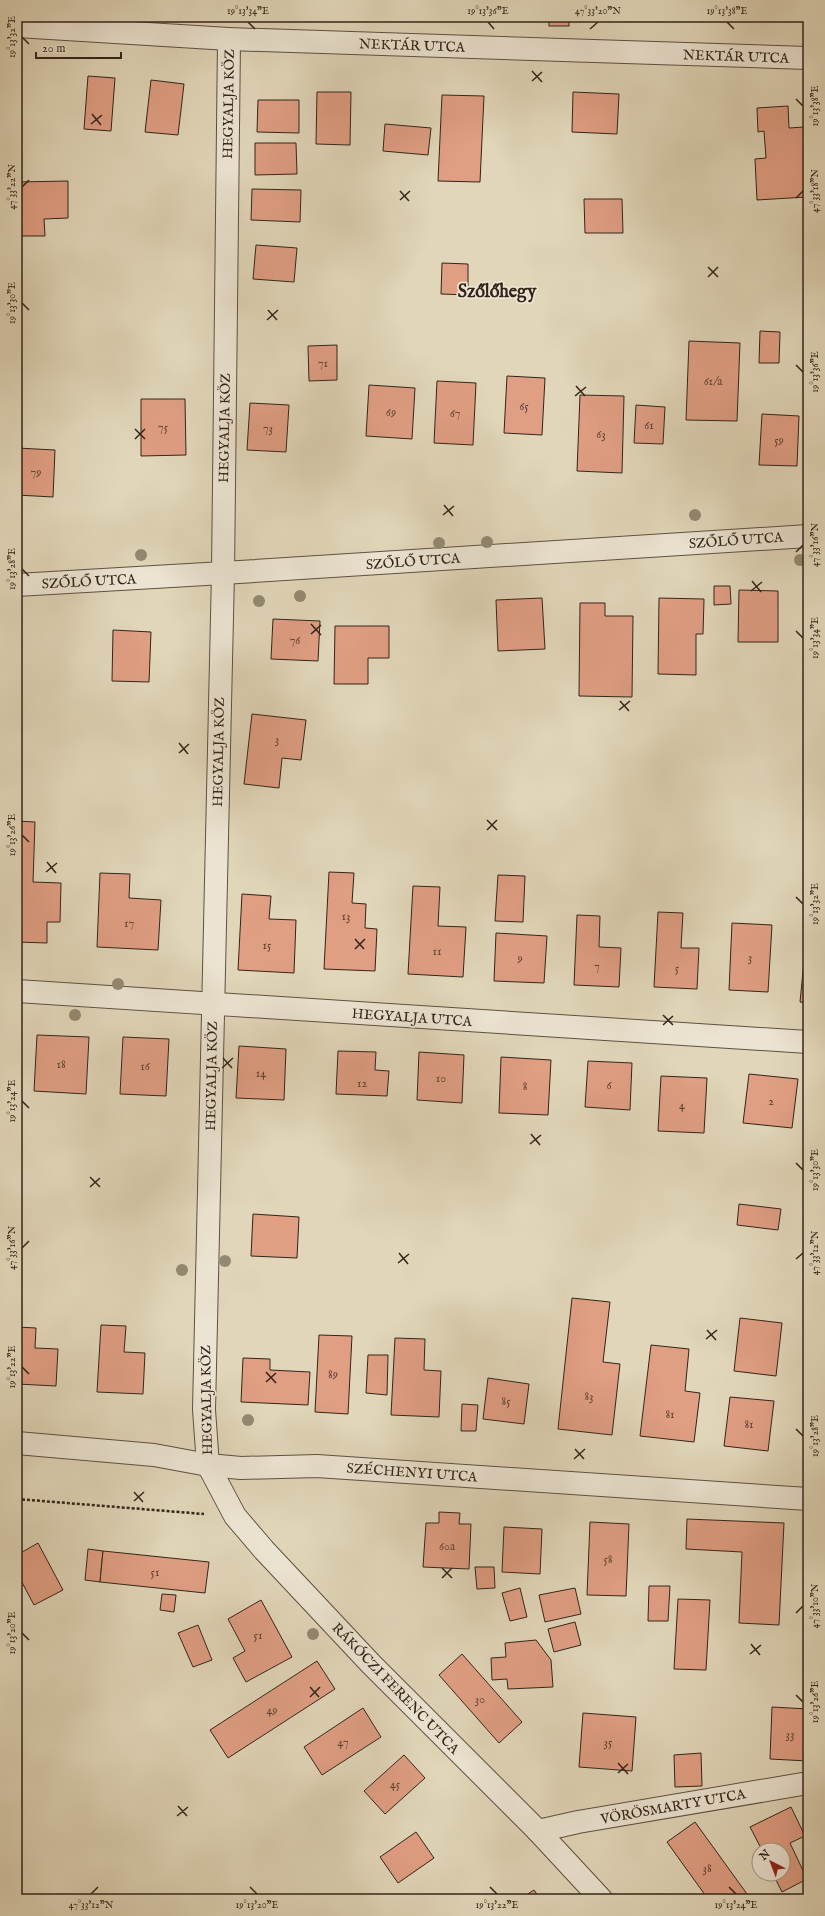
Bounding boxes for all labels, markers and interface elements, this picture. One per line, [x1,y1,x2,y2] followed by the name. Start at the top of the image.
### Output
[227,5,269,18] text: 19°13'34"E
[467,5,509,18] text: 19°13'36"E
[575,5,621,18] text: 47°33'20"N
[706,5,748,18] text: 19°13'38"E
[6,16,19,58] text: 19°13'32"E
[36,34,121,60] scale bar
[358,34,466,57] street label: NEKTÁR UTCA
[42,41,65,56] text: 20 m
[682,45,790,68] street label: NEKTÁR UTCA
[218,49,239,159] street label: HEGYALJA KÖZ
[809,85,822,127] text: 19°13'38"E
[6,164,19,210] text: 47°33'22"N
[809,169,822,213] text: 47°33'18"N
[458,281,537,304] district label: Szőlőhegy
[6,282,19,324] text: 19°13'30"E
[809,351,822,393] text: 19°13'36"E
[318,356,328,371] house number: 71
[214,373,235,483] street label: HEGYALJA KÖZ
[704,374,723,389] house number: 61/a
[519,399,529,414] house number: 65
[386,405,396,420] house number: 69
[450,406,460,421] house number: 67
[644,418,654,433] house number: 61
[158,420,169,435] house number: 75
[263,421,273,436] house number: 73
[596,427,606,442] house number: 63
[774,433,784,448] house number: 59
[31,465,41,480] house number: 79
[809,523,822,567] text: 47°33'16"N
[688,528,784,553] street label: SZŐLŐ UTCA
[6,548,19,590] text: 19°13'28"E
[365,549,461,574] street label: SZŐLŐ UTCA
[41,570,137,593] street label: SZŐLŐ UTCA
[809,617,822,659] text: 19°13'34"E
[290,633,301,648] house number: 76
[208,697,229,807] street label: HEGYALJA KÖZ
[275,732,279,747] house number: 3
[6,814,19,856] text: 19°13'26"E
[809,883,822,925] text: 19°13'32"E
[342,909,350,924] house number: 13
[124,916,134,931] house number: 17
[263,938,272,953] house number: 15
[433,944,441,959] house number: 11
[748,950,752,965] house number: 3
[516,951,523,966] house number: 9
[594,959,600,974] house number: 7
[675,961,680,976] house number: 5
[351,1005,473,1031] street label: HEGYALJA UTCA
[201,1021,222,1131] street label: HEGYALJA KÖZ
[56,1057,66,1072] house number: 18
[140,1059,151,1074] house number: 16
[256,1066,266,1081] house number: 14
[436,1071,446,1086] house number: 10
[357,1076,367,1091] house number: 12
[606,1078,612,1093] house number: 6
[6,1079,19,1122] text: 19°13'24"E
[523,1079,528,1094] house number: 8
[768,1094,774,1109] house number: 2
[679,1098,685,1113] house number: 4
[809,1149,822,1191] text: 19°13'30"E
[6,1226,19,1270] text: 47°33'16"N
[809,1230,822,1275] text: 47°33'12"N
[196,1345,217,1455] street label: HEGYALJA KÖZ
[6,1346,19,1388] text: 19°13'22"E
[328,1367,338,1382] house number: 89
[584,1389,594,1404] house number: 83
[501,1394,511,1409] house number: 85
[665,1407,675,1422] house number: 81
[809,1415,822,1457] text: 19°13'28"E
[744,1417,754,1432] house number: 81
[346,1458,479,1487] street label: SZÉCHENYI UTCA
[439,1539,456,1554] house number: 60a
[603,1552,613,1567] house number: 58
[151,1565,159,1580] house number: 51
[809,1583,822,1628] text: 47°33'10"N
[6,1611,19,1654] text: 19°13'20"E
[328,1618,464,1759] street label: RÁKÓCZI FERENC UTCA
[254,1628,262,1643] house number: 51
[809,1681,822,1723] text: 19°13'26"E
[475,1692,485,1707] house number: 30
[266,1703,278,1718] house number: 49
[786,1727,794,1742] house number: 33
[337,1735,349,1750] house number: 47
[604,1735,613,1750] house number: 35
[390,1777,401,1792] house number: 45
[598,1784,748,1829] street label: VÖRÖSMARTY UTCA
[751,1842,791,1882] north arrow
[756,1847,774,1864] text: N
[702,1861,712,1876] house number: 38
[69,1899,114,1912] text: 47°33'12"N
[236,1899,279,1912] text: 19°13'20"E
[476,1899,518,1912] text: 19°13'22"E
[715,1899,758,1912] text: 19°13'24"E

